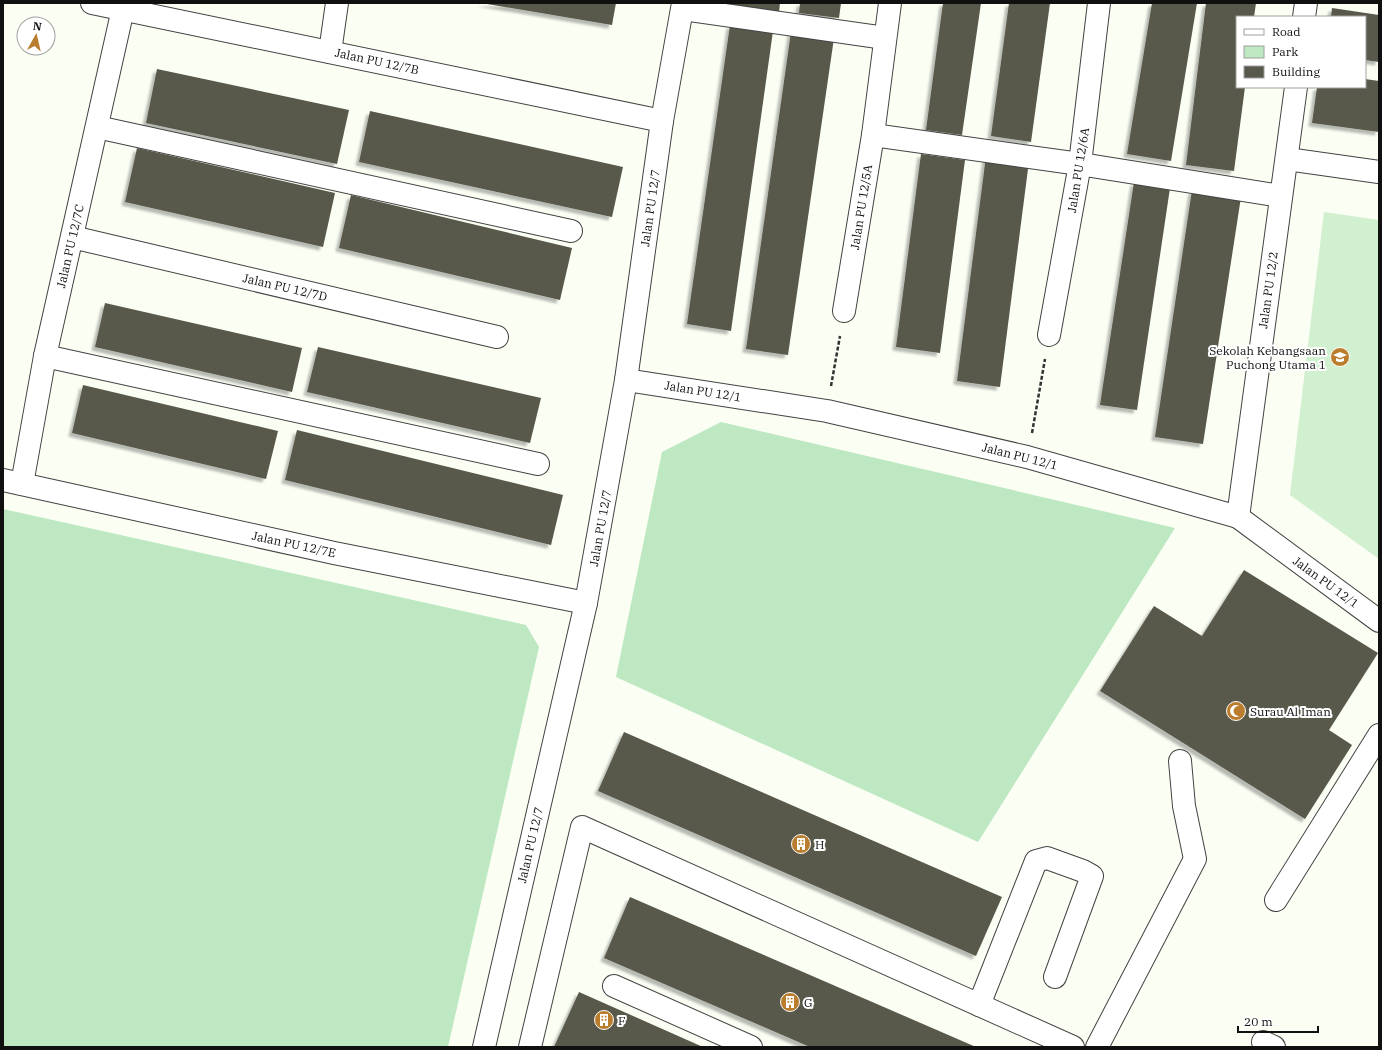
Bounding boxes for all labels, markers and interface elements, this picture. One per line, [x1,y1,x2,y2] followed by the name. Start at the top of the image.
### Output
[16,16,56,56] north arrow
[1236,16,1366,88] legend
[32,19,43,34] text: N
[1272,24,1301,39] text: Road
[1272,44,1298,59] text: Park
[334,45,420,77] street label: Jalan PU 12/7B
[1272,64,1320,79] text: Building
[1064,126,1092,214] street label: Jalan PU 12/6A
[847,163,875,251] street label: Jalan PU 12/5A
[637,168,663,248] street label: Jalan PU 12/7
[53,202,87,289] street label: Jalan PU 12/7C
[1255,250,1281,330] street label: Jalan PU 12/2
[241,270,329,304] street label: Jalan PU 12/7D
[1209,343,1326,372] place label: Sekolah Kebangsaan Puchong Utama 1
[1329,346,1351,368] school or university icon: Sekolah Kebangsaan Puchong Utama 1
[663,378,743,404] street label: Jalan PU 12/1
[980,439,1060,473] street label: Jalan PU 12/1
[586,488,614,568] street label: Jalan PU 12/7
[251,528,337,560] street label: Jalan PU 12/7E
[1290,553,1362,611] street label: Jalan PU 12/1
[1225,700,1247,722] mosque icon: Surau Al Iman
[1250,704,1331,719] place label: Surau Al Iman
[514,805,546,885] street label: Jalan PU 12/7
[790,833,812,855] building icon: H
[815,837,824,852] place label: H
[779,991,801,1013] building icon: G
[804,995,813,1010] place label: G
[1238,1008,1318,1034] scale bar
[593,1009,615,1031] building icon: F
[618,1013,626,1028] place label: F
[1244,1014,1273,1029] text: 20 m

